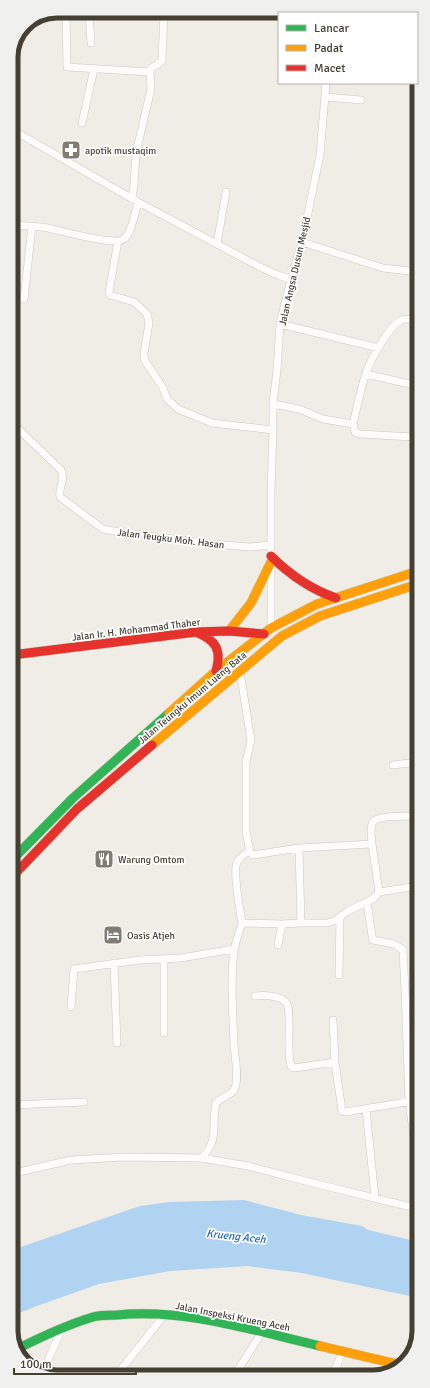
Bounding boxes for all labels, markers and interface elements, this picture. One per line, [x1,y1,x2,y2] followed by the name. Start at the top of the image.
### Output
[278,12,418,84] legend
[314,21,350,36] text: Lancar
[314,41,343,56] text: Padat
[314,61,346,76] text: Macet
[60,139,82,161] pharmacy icon: apotik mustaqim
[85,145,156,157] place label: apotik mustaqim
[277,216,313,327] street label: Jalan Angsa Dusun Mesjid
[117,526,225,552] street label: Jalan Teugku Moh. Hasan
[71,616,201,644] street label: Jalan Ir. H. Mohammad Thaher
[136,649,249,746] street label: Jalan Teungku Imum Lueng Bata
[93,848,115,870] restaurant icon: Warung Omtom
[118,854,184,866] place label: Warung Omtom
[102,924,124,946] hotel icon: Oasis Atjeh
[127,930,175,942] place label: Oasis Atjeh
[206,1227,267,1246] water label: Krueng Aceh
[174,1300,291,1334] street label: Jalan Inspeksi Krueng Aceh
[14,1350,136,1376] scale bar
[20,1357,52,1372] text: 100 m

